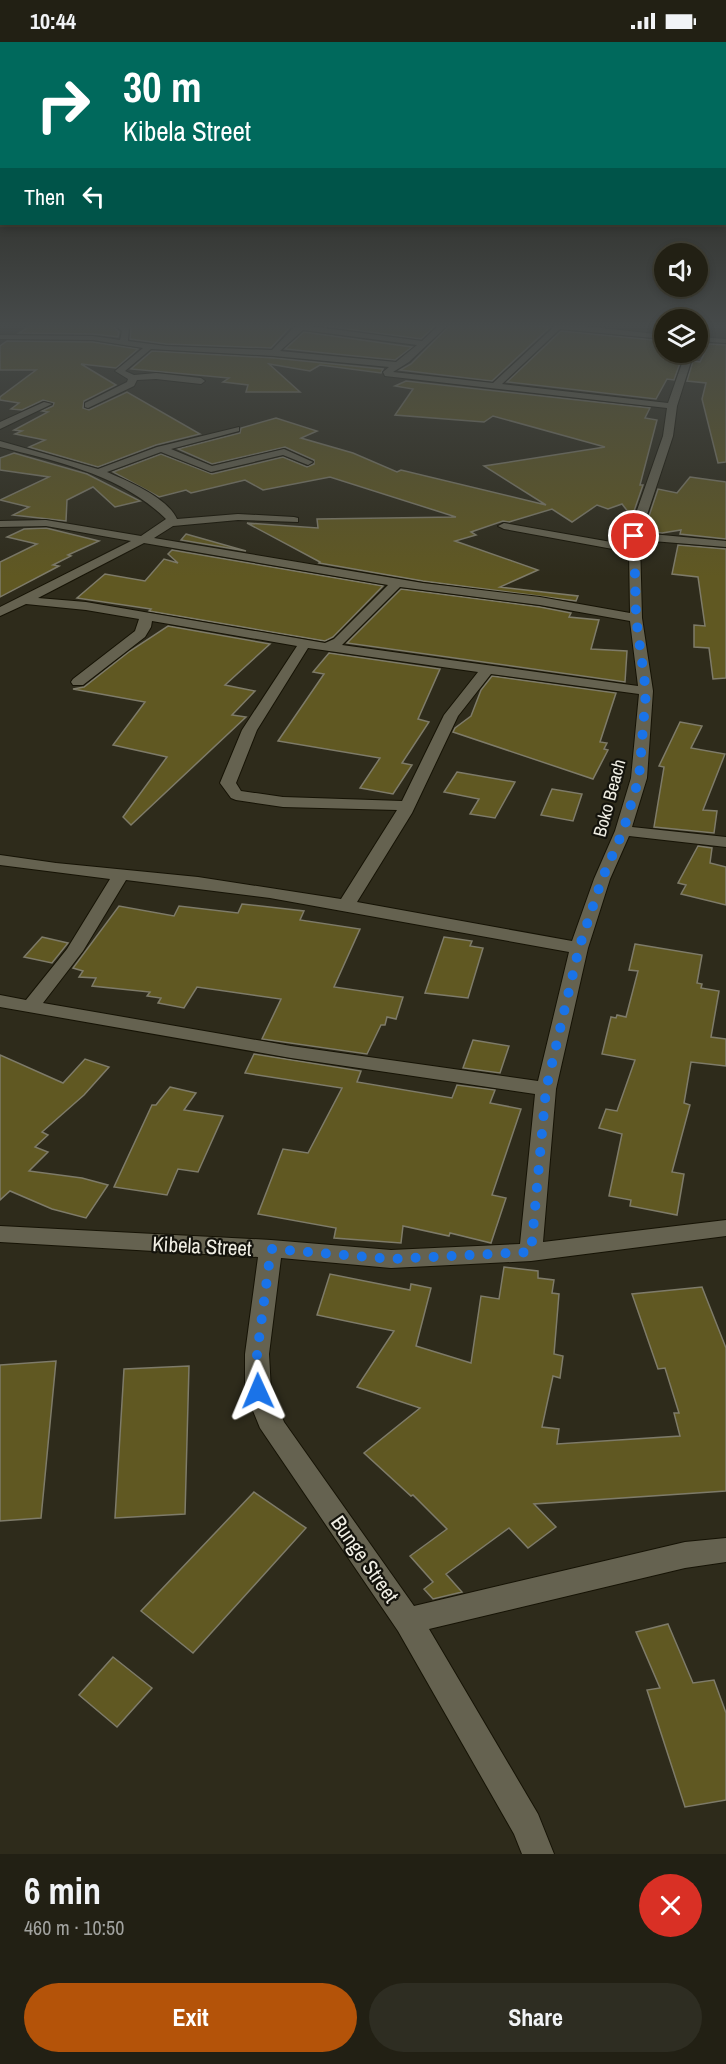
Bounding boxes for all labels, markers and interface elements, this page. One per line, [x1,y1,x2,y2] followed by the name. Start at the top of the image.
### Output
[30,6,76,36] text: 10:44
[123,59,202,115] text: 30 m
[24,66,102,144] icon: right
[123,113,251,149] text: Kibela Street
[77,180,110,213] icon: left
[24,182,65,212] text: Then
[654,243,708,363] map controls
[654,243,708,297] button: sound
[654,309,708,363] button: layers
[608,510,659,561] pin
[617,519,650,552] icon: arrive
[587,756,631,840] street label: Boko Beach
[152,1229,253,1263] street label: Kibela Street
[226,1359,290,1423] position arrow
[324,1510,406,1609] street label: Bunge Street
[24,1867,101,1915] text: 6 min
[639,1874,702,1937] button: close
[24,1914,124,1941] text: 460 m · 10:50
[24,1983,357,2052] button: Exit
[369,1983,702,2052] button: Share

